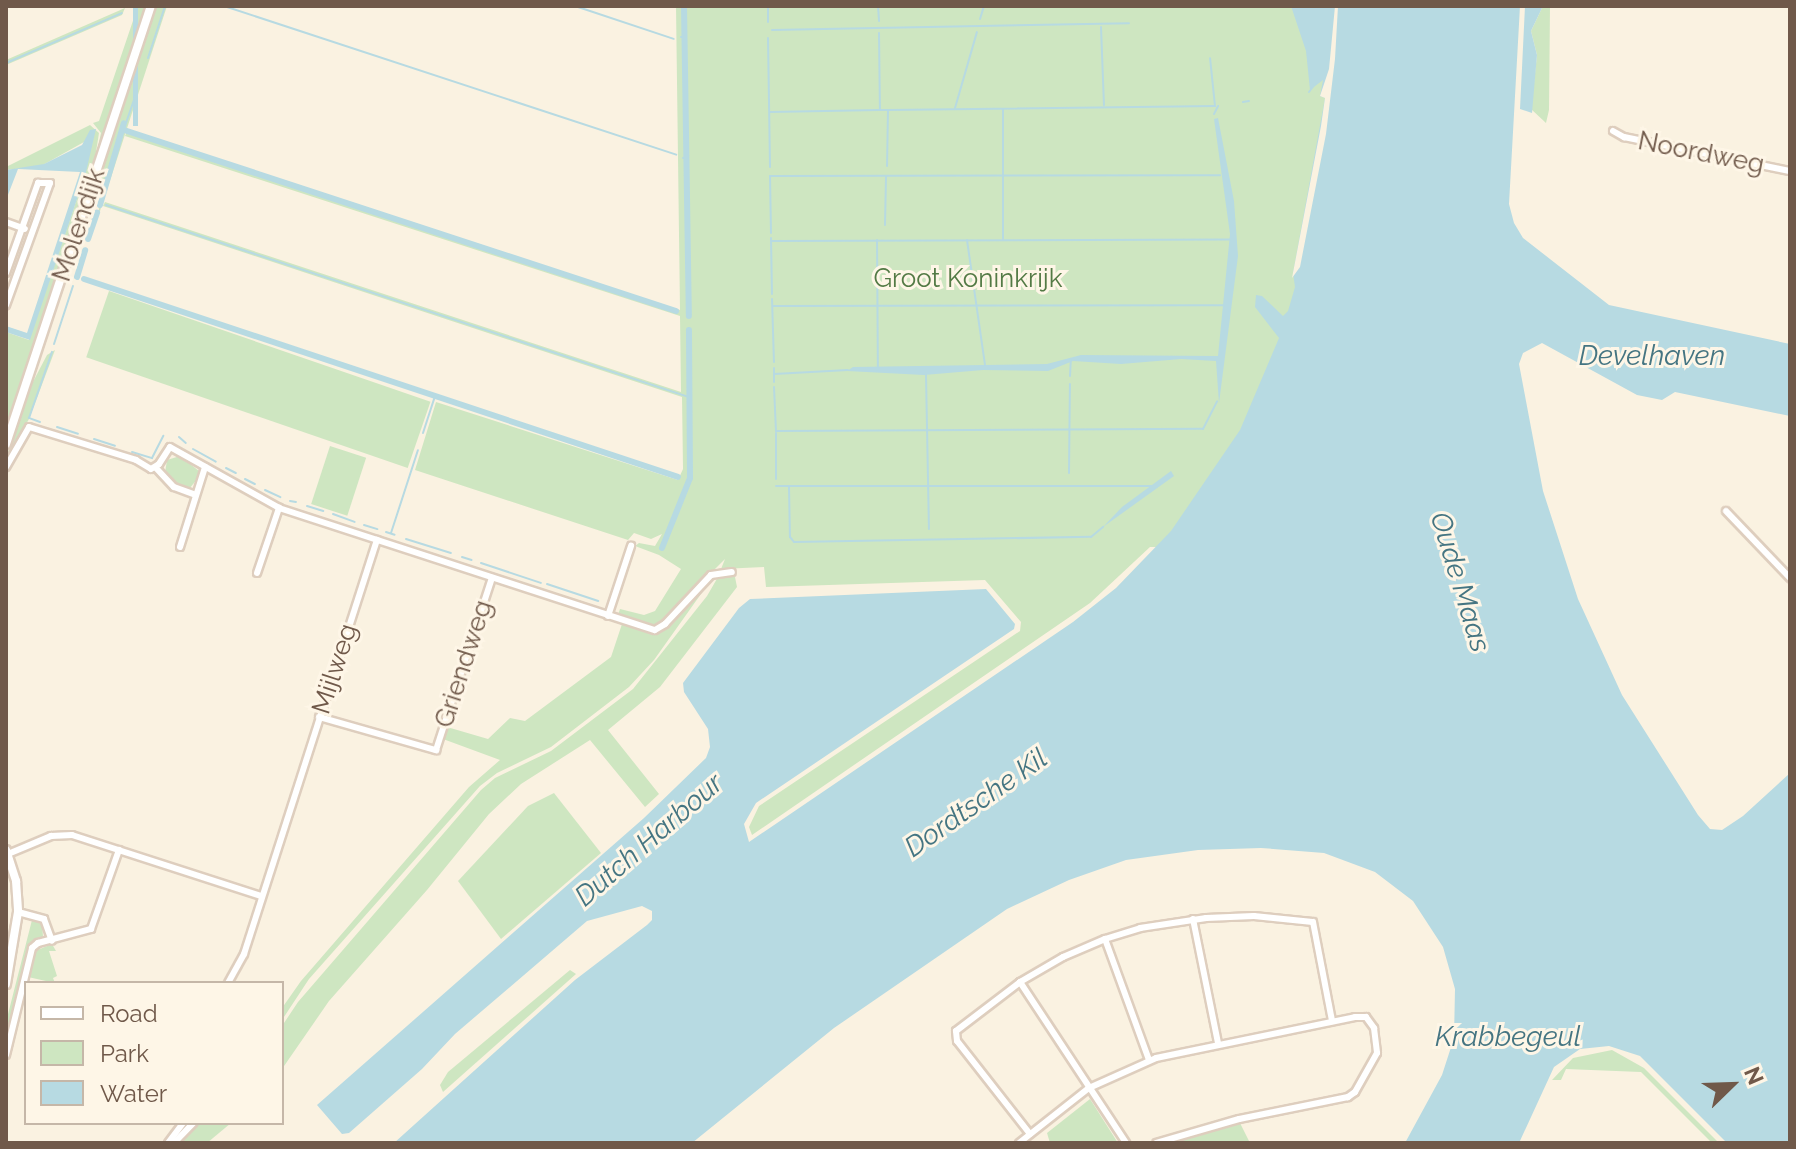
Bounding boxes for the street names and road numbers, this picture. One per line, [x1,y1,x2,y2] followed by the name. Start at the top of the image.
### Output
[1635,126,1767,180] street label: Noordweg
[46,165,112,285] street label: Molendijk
[429,596,499,732] street label: Griendweg
[306,620,364,718] street label: Mijlweg

